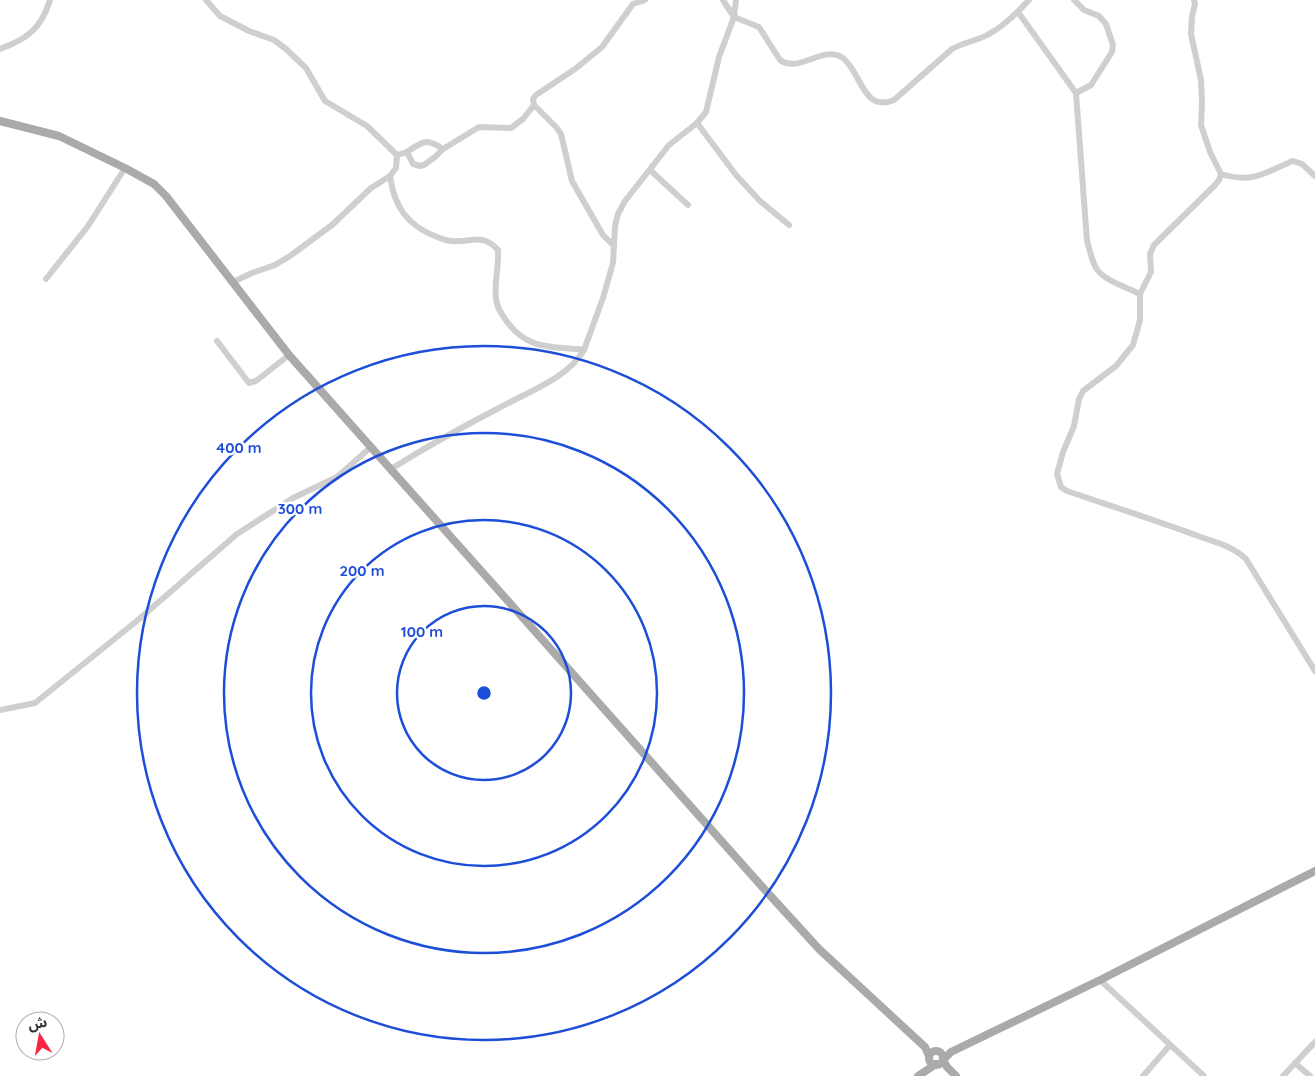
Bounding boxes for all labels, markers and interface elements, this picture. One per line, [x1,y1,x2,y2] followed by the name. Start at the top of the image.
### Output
[216,438,262,457] text: 400 m
[278,499,322,518] text: 300 m
[340,561,385,580] text: 200 m
[401,622,443,641] text: 100 m
[475,684,493,702] centre of rings
[15,1011,65,1061] north arrow
[26,1013,49,1034] text: ش

